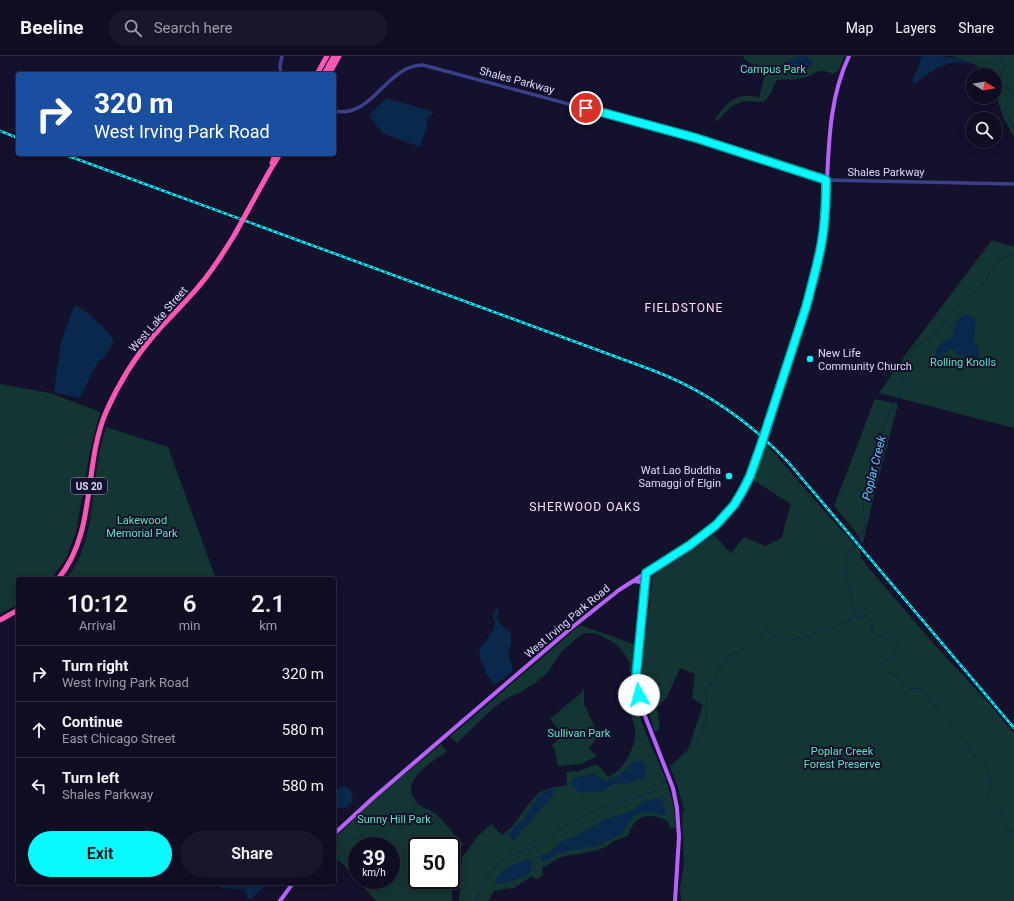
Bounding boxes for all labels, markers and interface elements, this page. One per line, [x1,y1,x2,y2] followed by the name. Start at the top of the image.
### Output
[108,10,388,46] search box
[20,16,84,39] text: Beeline
[122,17,144,39] icon: search
[154,19,233,37] text: Search here
[846,20,873,36] text: Map
[895,20,936,36] text: Layers
[958,20,994,36] text: Share
[740,63,806,76] park label: Campus Park
[478,64,557,97] street label: Shales Parkway
[966,68,1002,104] north arrow
[966,68,1002,148] map controls
[94,87,173,120] text: 320 m
[28,88,80,140] icon: right
[569,91,603,125] pin
[575,97,597,119] icon: arrive
[966,112,1002,148] button: search
[94,121,270,142] text: West Irving Park Road
[847,166,925,179] street label: Shales Parkway
[126,284,191,355] street label: West Lake Street
[645,301,723,315] district label: FIELDSTONE
[818,347,912,373] place label: New Life Community Church
[805,354,815,364] marker: New Life Community Church
[930,356,996,369] park label: Rolling Knolls
[859,433,889,502] water label: Poplar Creek
[638,464,721,490] place label: Wat Lao Buddha Samaggi of Elgin
[724,471,734,481] marker: Wat Lao Buddha Samaggi of Elgin
[71,478,107,494] road number: US 20
[529,500,641,514] district label: SHERWOOD OAKS
[106,514,178,540] park label: Lakewood Memorial Park
[522,582,613,661] street label: West Irving Park Road
[67,590,128,618] text: 10:12
[183,590,196,618] text: 6
[251,590,285,618] text: 2.1
[79,618,116,633] text: Arrival
[179,618,200,633] text: min
[259,618,277,633] text: km
[62,657,128,675] text: Turn right
[28,663,50,685] icon: right
[282,665,324,683] text: 320 m
[618,674,660,716] position arrow
[62,675,189,690] text: West Irving Park Road
[62,713,123,731] text: Continue
[28,719,50,741] icon: ahead
[282,721,324,739] text: 580 m
[548,727,611,740] park label: Sullivan Park
[62,731,176,746] text: East Chicago Street
[804,745,880,771] park label: Poplar Creek Forest Preserve
[62,769,119,787] text: Turn left
[28,775,50,797] icon: left
[282,777,324,795] text: 580 m
[62,787,153,802] text: Shales Parkway
[357,813,431,826] park label: Sunny Hill Park
[28,831,172,877] button: Exit
[180,831,324,877] button: Share
[408,837,460,889] speed limit sign: 50
[363,846,385,870] text: 39
[362,867,386,878] text: km/h

